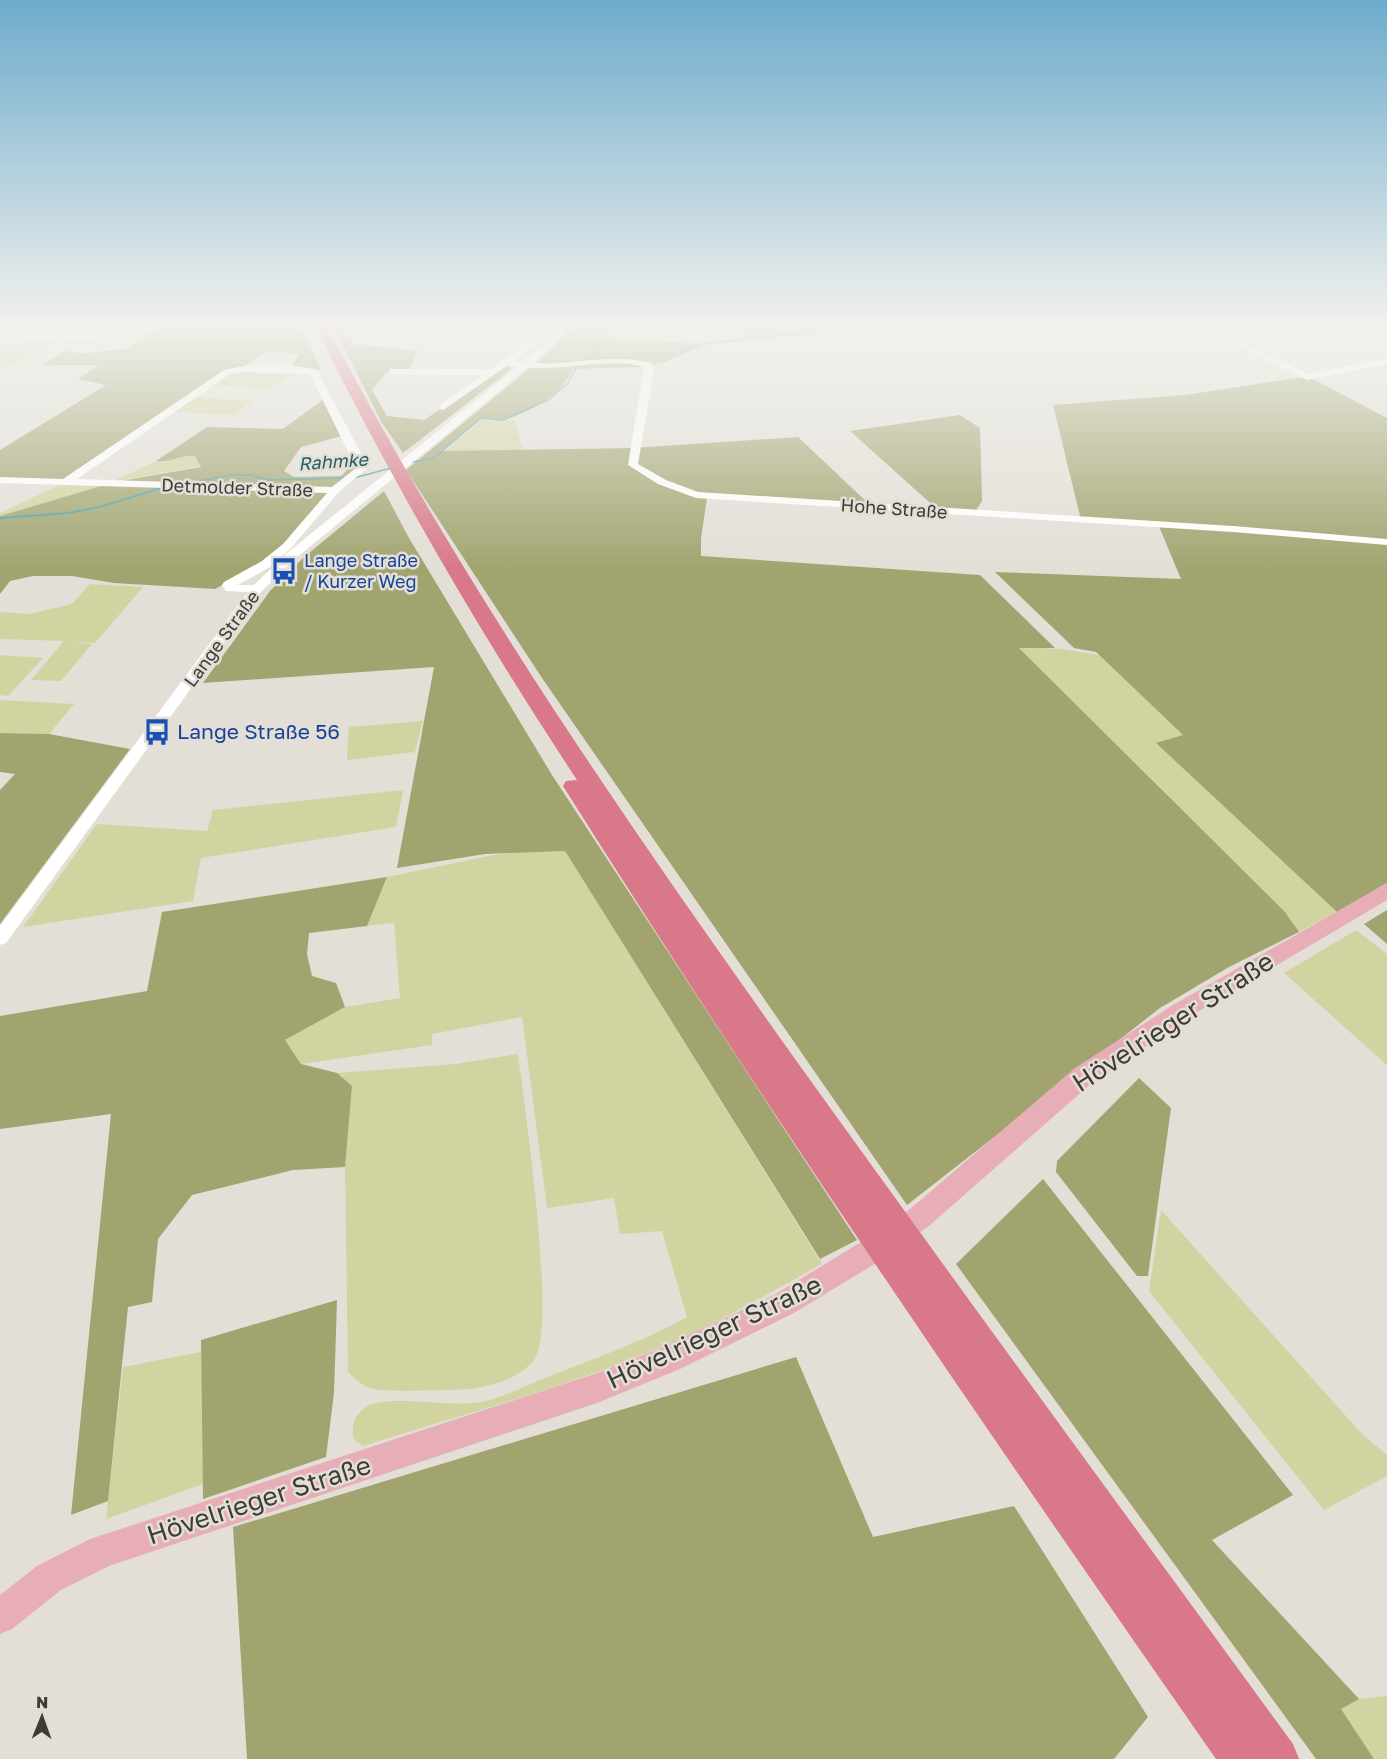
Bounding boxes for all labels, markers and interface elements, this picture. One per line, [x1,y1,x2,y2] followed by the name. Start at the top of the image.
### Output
[298,447,370,474] water label: Rahmke
[161,473,313,501] street label: Detmolder Straße
[840,493,948,523] street label: Hohe Straße
[304,549,418,592] place label: Lange Straße / Kurzer Weg
[269,556,299,586] bus stop icon: Lange Straße / Kurzer Weg
[179,586,264,691] street label: Lange Straße
[142,717,172,747] bus stop icon: Lange Straße 56
[177,718,340,744] place label: Lange Straße 56
[1066,945,1279,1098] street label: Hövelrieger Straße
[601,1268,826,1395] street label: Hövelrieger Straße
[143,1449,375,1550] street label: Hövelrieger Straße
[12,1687,72,1747] north arrow
[36,1692,49,1712] text: N

